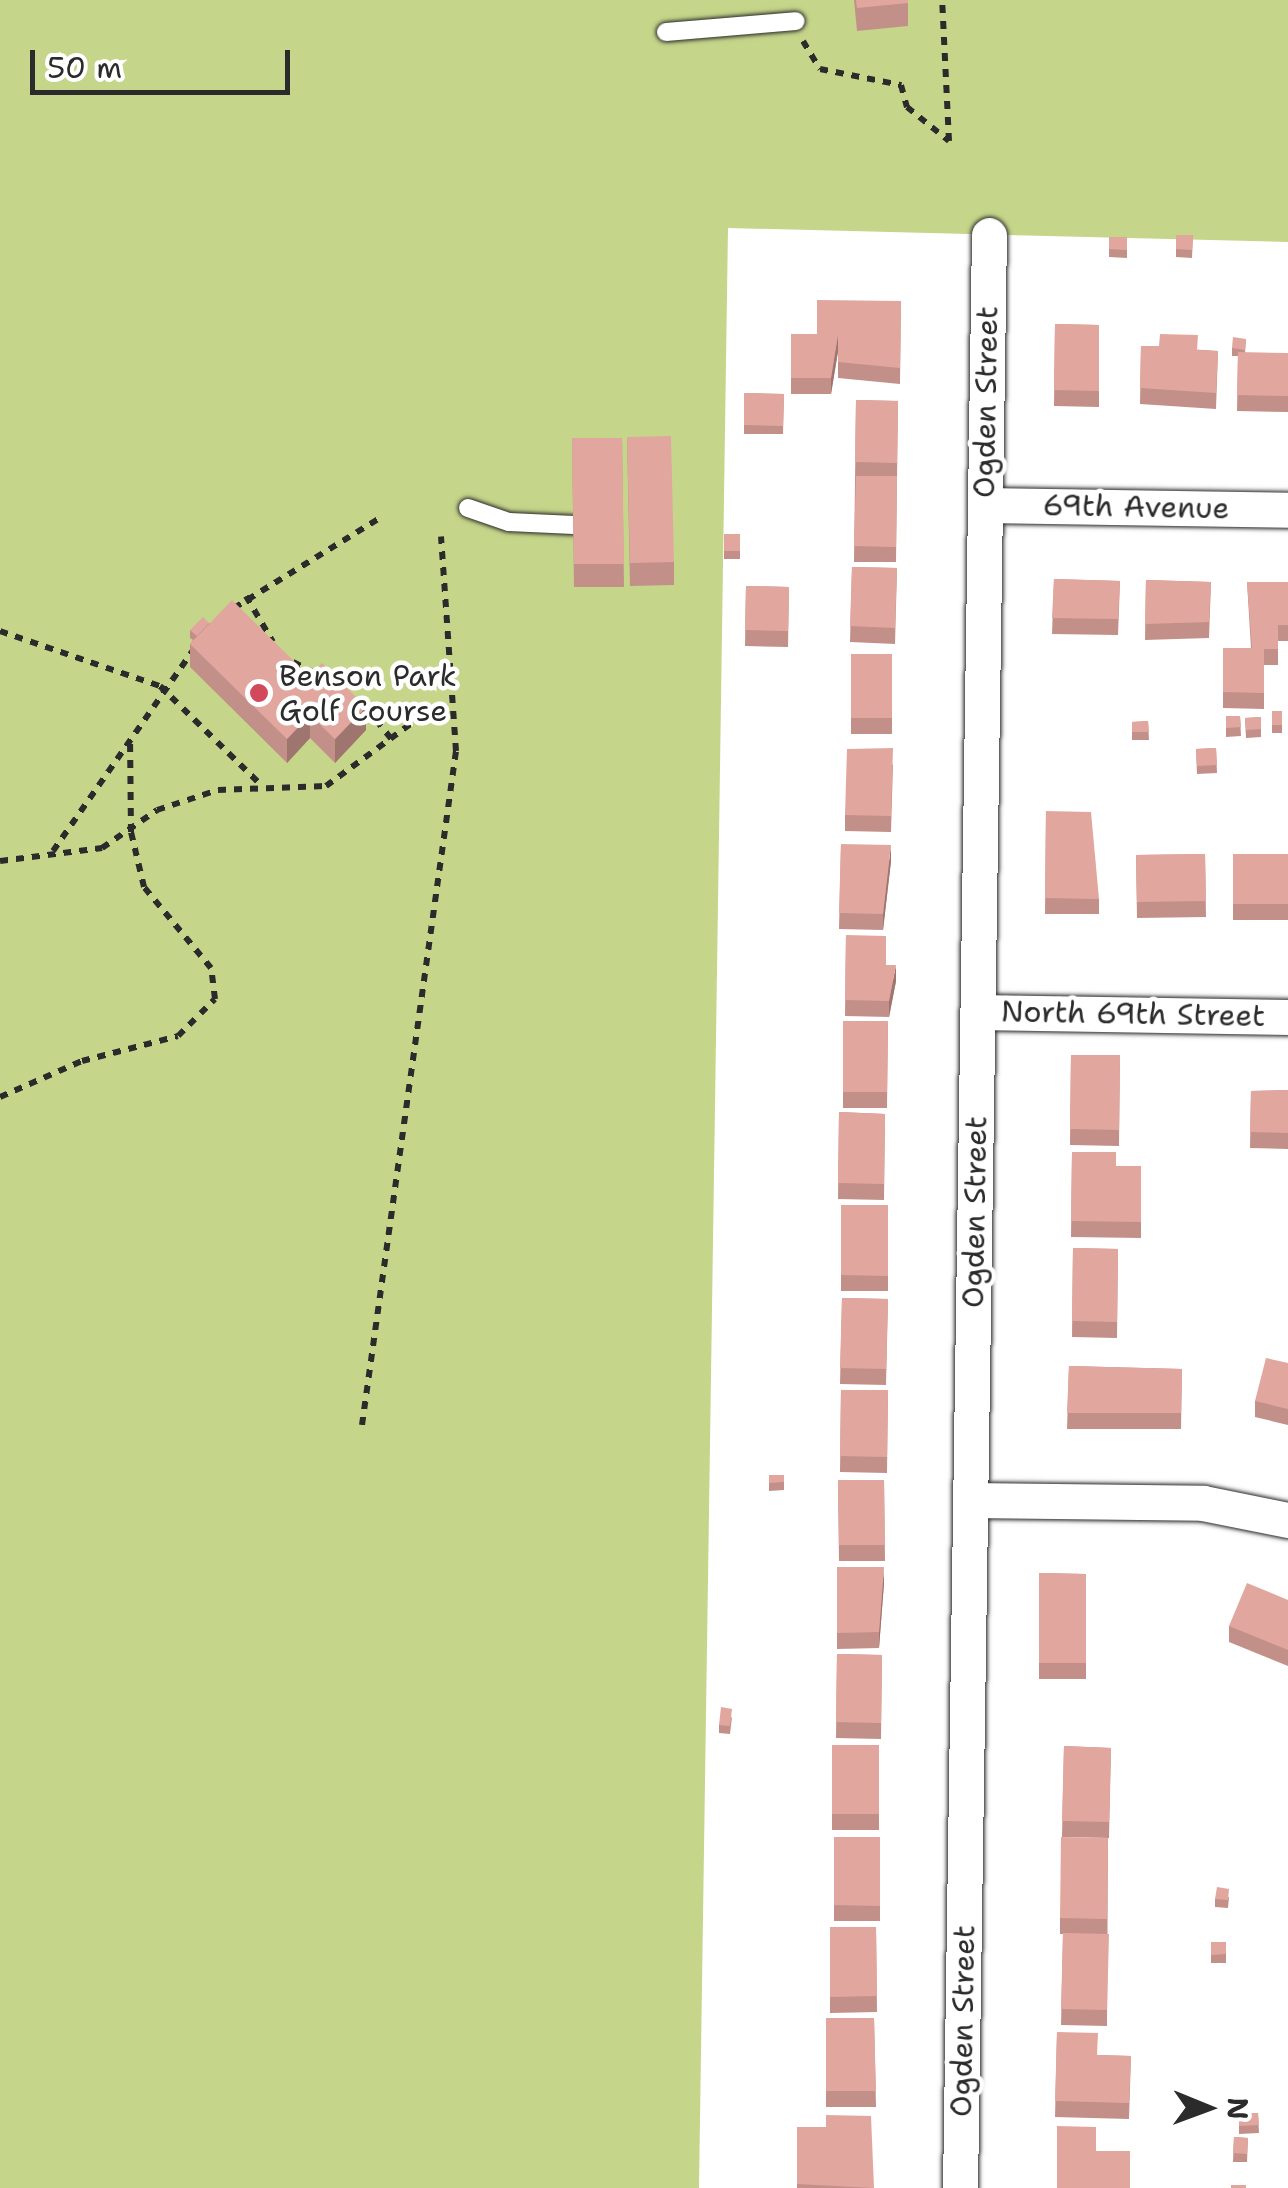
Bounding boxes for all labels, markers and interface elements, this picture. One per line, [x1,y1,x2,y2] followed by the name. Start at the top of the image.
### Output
[35,30,295,92] scale bar
[47,47,122,88] text: 50 m
[966,306,1006,498] street label: Ogden Street
[1042,487,1230,527] street label: 69th Avenue
[279,658,457,728] place label: Benson Park Golf Course
[248,682,270,704] marker: Benson Park Golf Course
[1001,994,1265,1034] street label: North 69th Street
[955,1116,995,1308] street label: Ogden Street
[943,1925,983,2117] street label: Ogden Street
[1158,2058,1258,2158] north arrow
[1219,2097,1257,2120] text: N

